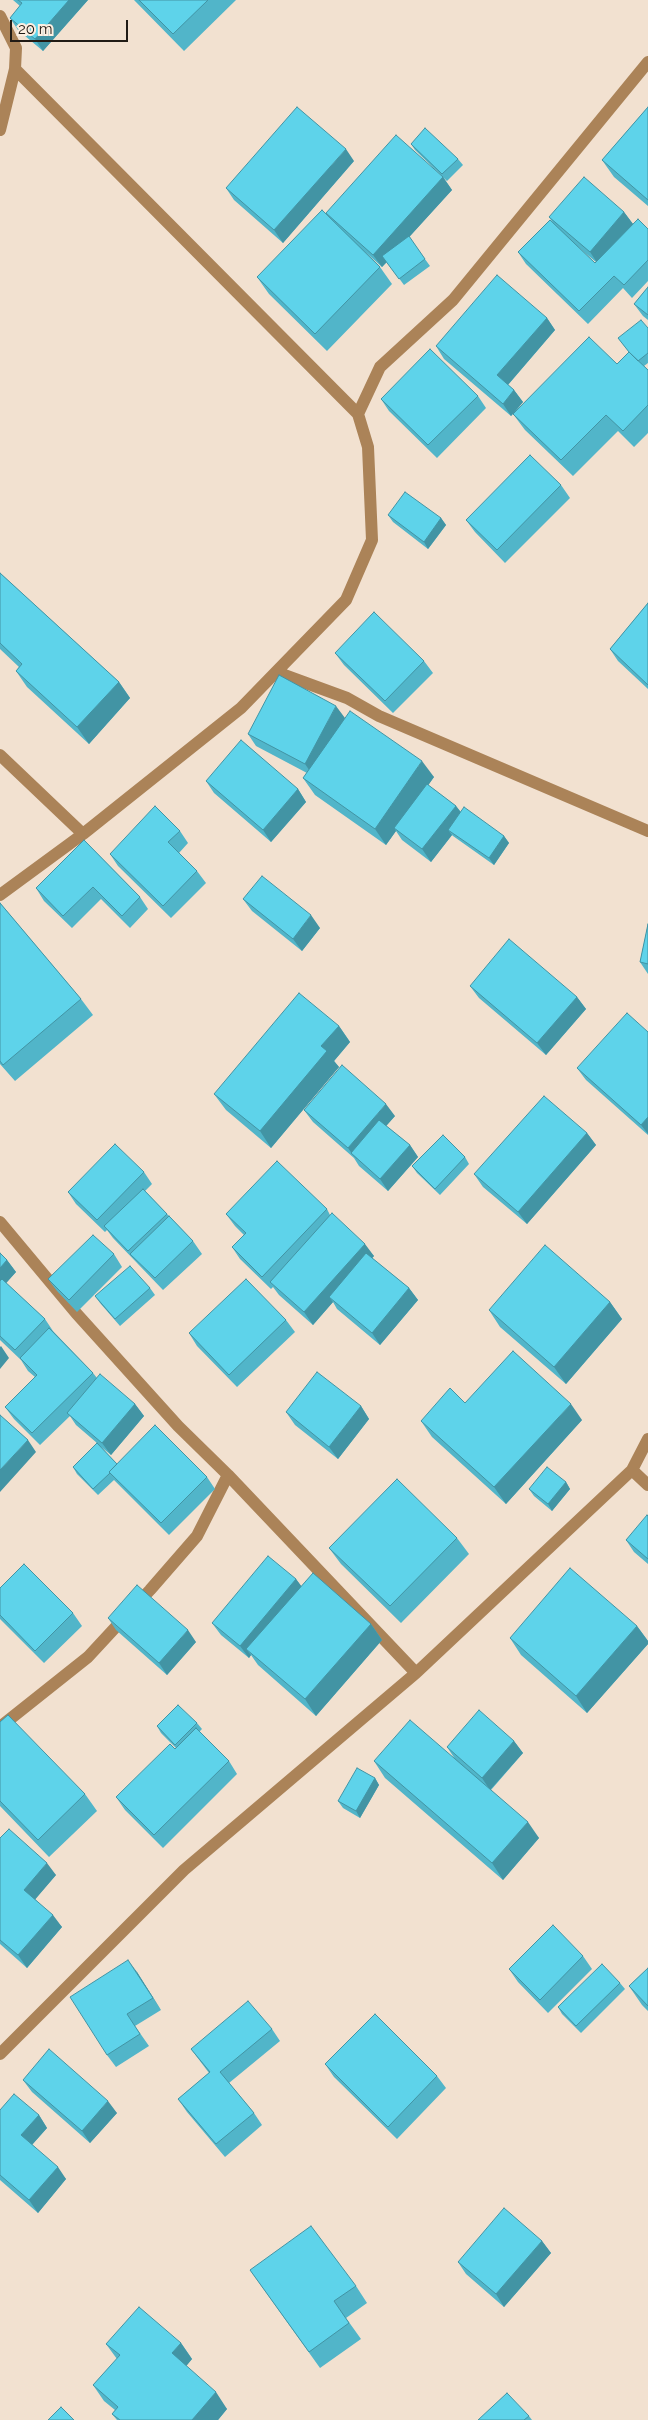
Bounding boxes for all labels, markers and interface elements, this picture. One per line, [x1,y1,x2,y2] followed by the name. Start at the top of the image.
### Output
[12,10,130,42] scale bar
[18,20,53,38] text: 20 m

